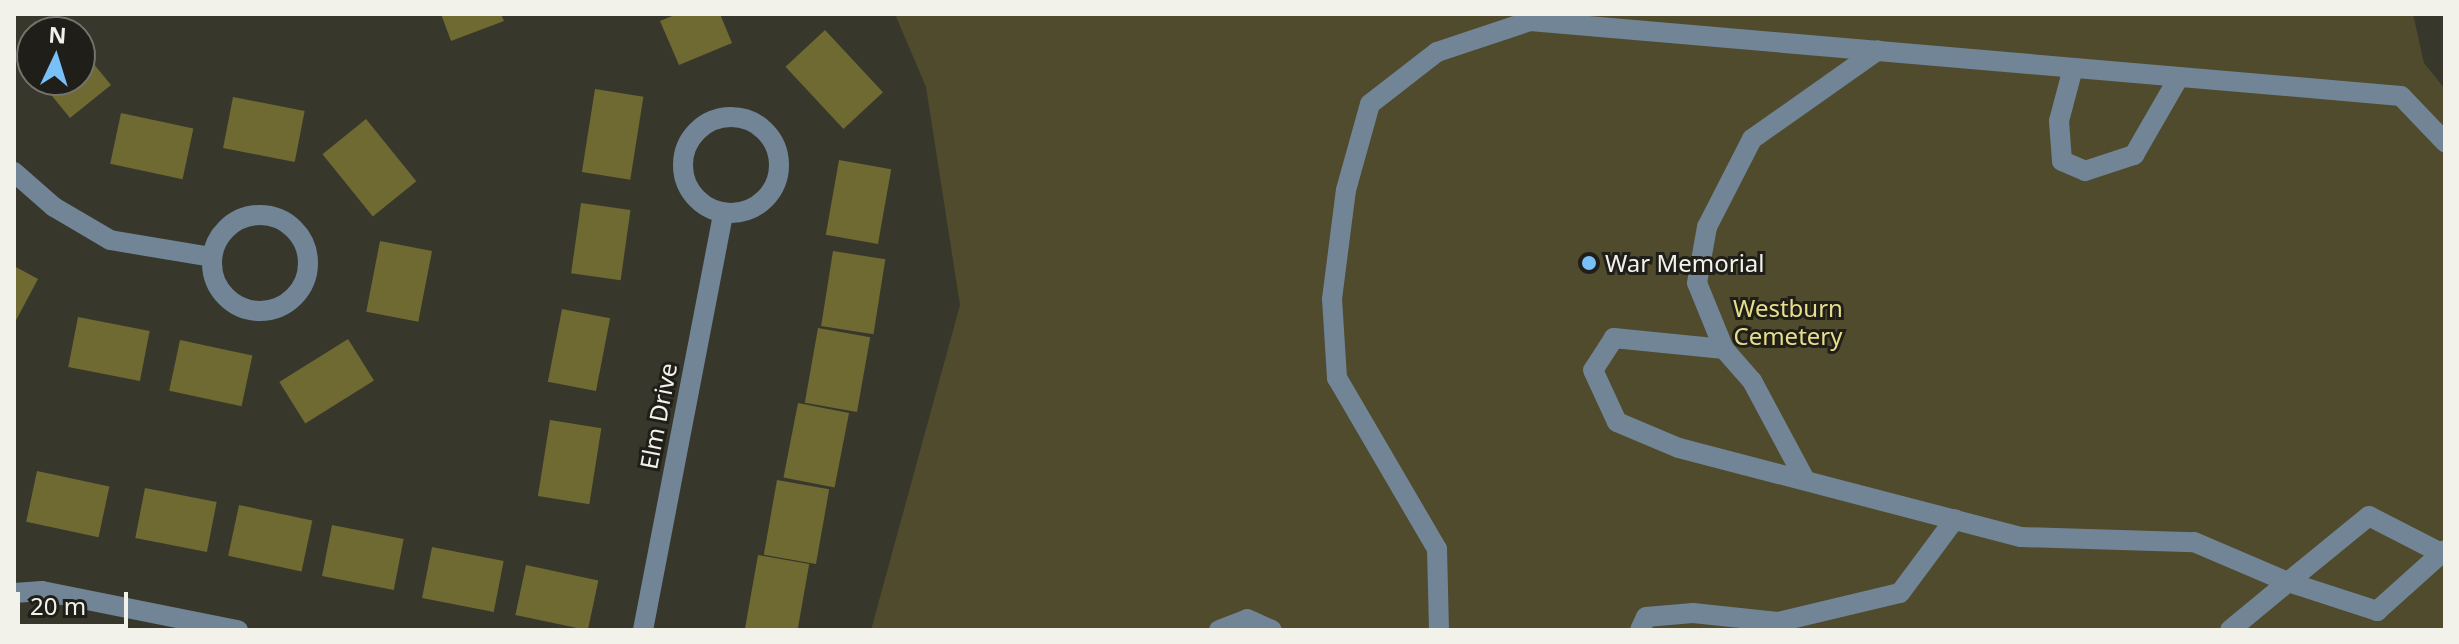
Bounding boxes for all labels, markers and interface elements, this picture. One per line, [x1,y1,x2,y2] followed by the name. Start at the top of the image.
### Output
[16,16,96,96] north arrow
[48,18,67,50] text: N
[1605,249,1764,277] place label: War Memorial
[1580,254,1598,272] marker: War Memorial
[1733,294,1843,350] park label: Westburn Cemetery
[634,360,682,472] street label: Elm Drive
[20,576,132,626] scale bar
[30,589,86,622] text: 20 m

